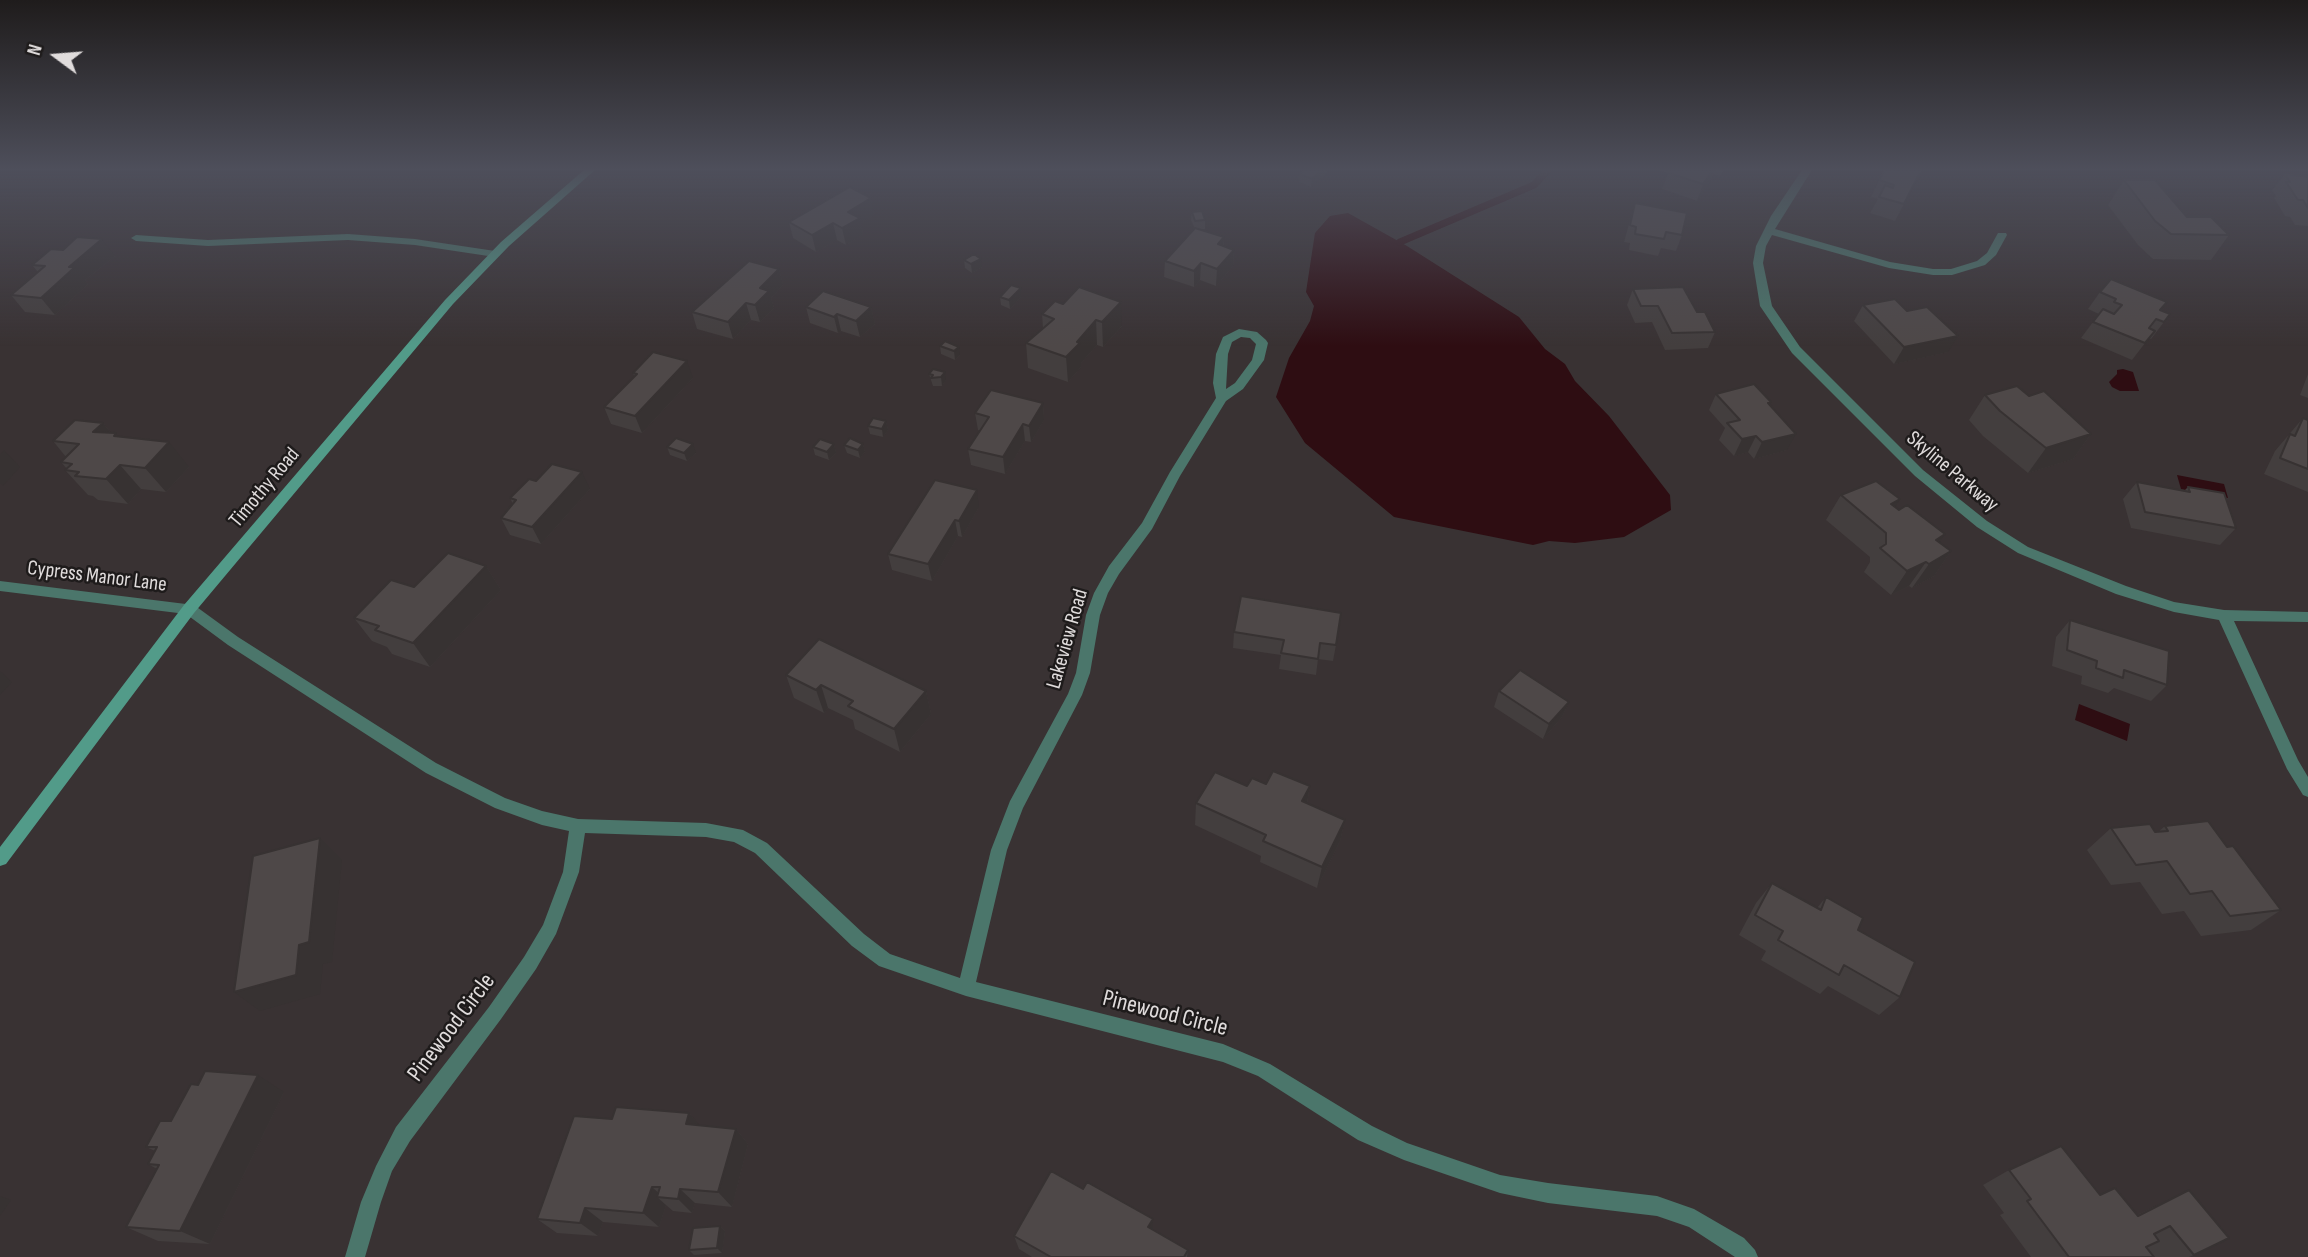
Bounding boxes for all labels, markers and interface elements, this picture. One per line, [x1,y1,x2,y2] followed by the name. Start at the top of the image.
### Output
[21,21,91,91] north arrow
[23,42,48,58] text: N
[1901,426,2003,518] street label: Skyline Parkway
[224,443,306,533] street label: Timothy Road
[26,556,168,598] street label: Cypress Manor Lane
[1042,586,1094,692] street label: Lakeview Road
[402,968,502,1088] street label: Pinewood Circle
[1099,985,1231,1043] street label: Pinewood Circle

